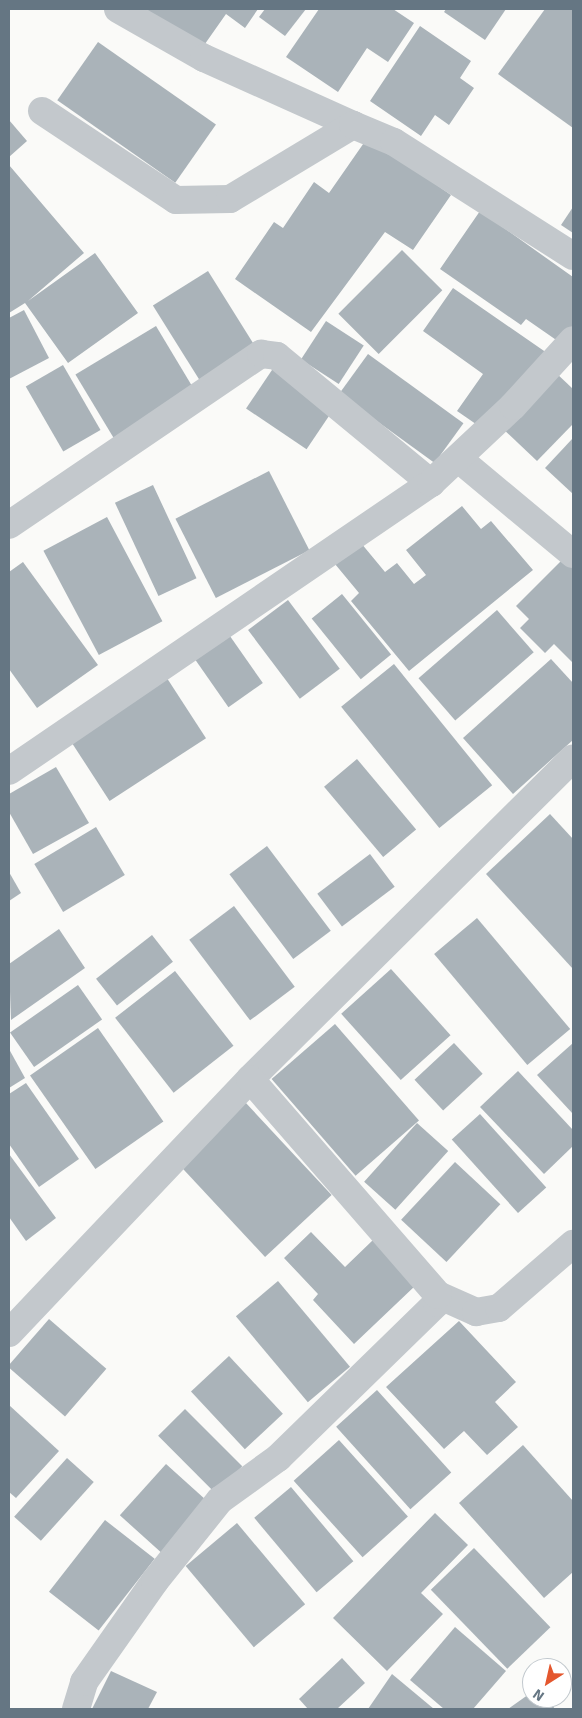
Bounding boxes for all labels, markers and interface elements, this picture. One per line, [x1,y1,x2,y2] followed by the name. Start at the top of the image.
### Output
[522,1658,572,1708] north arrow
[530,1685,548,1705] text: N

